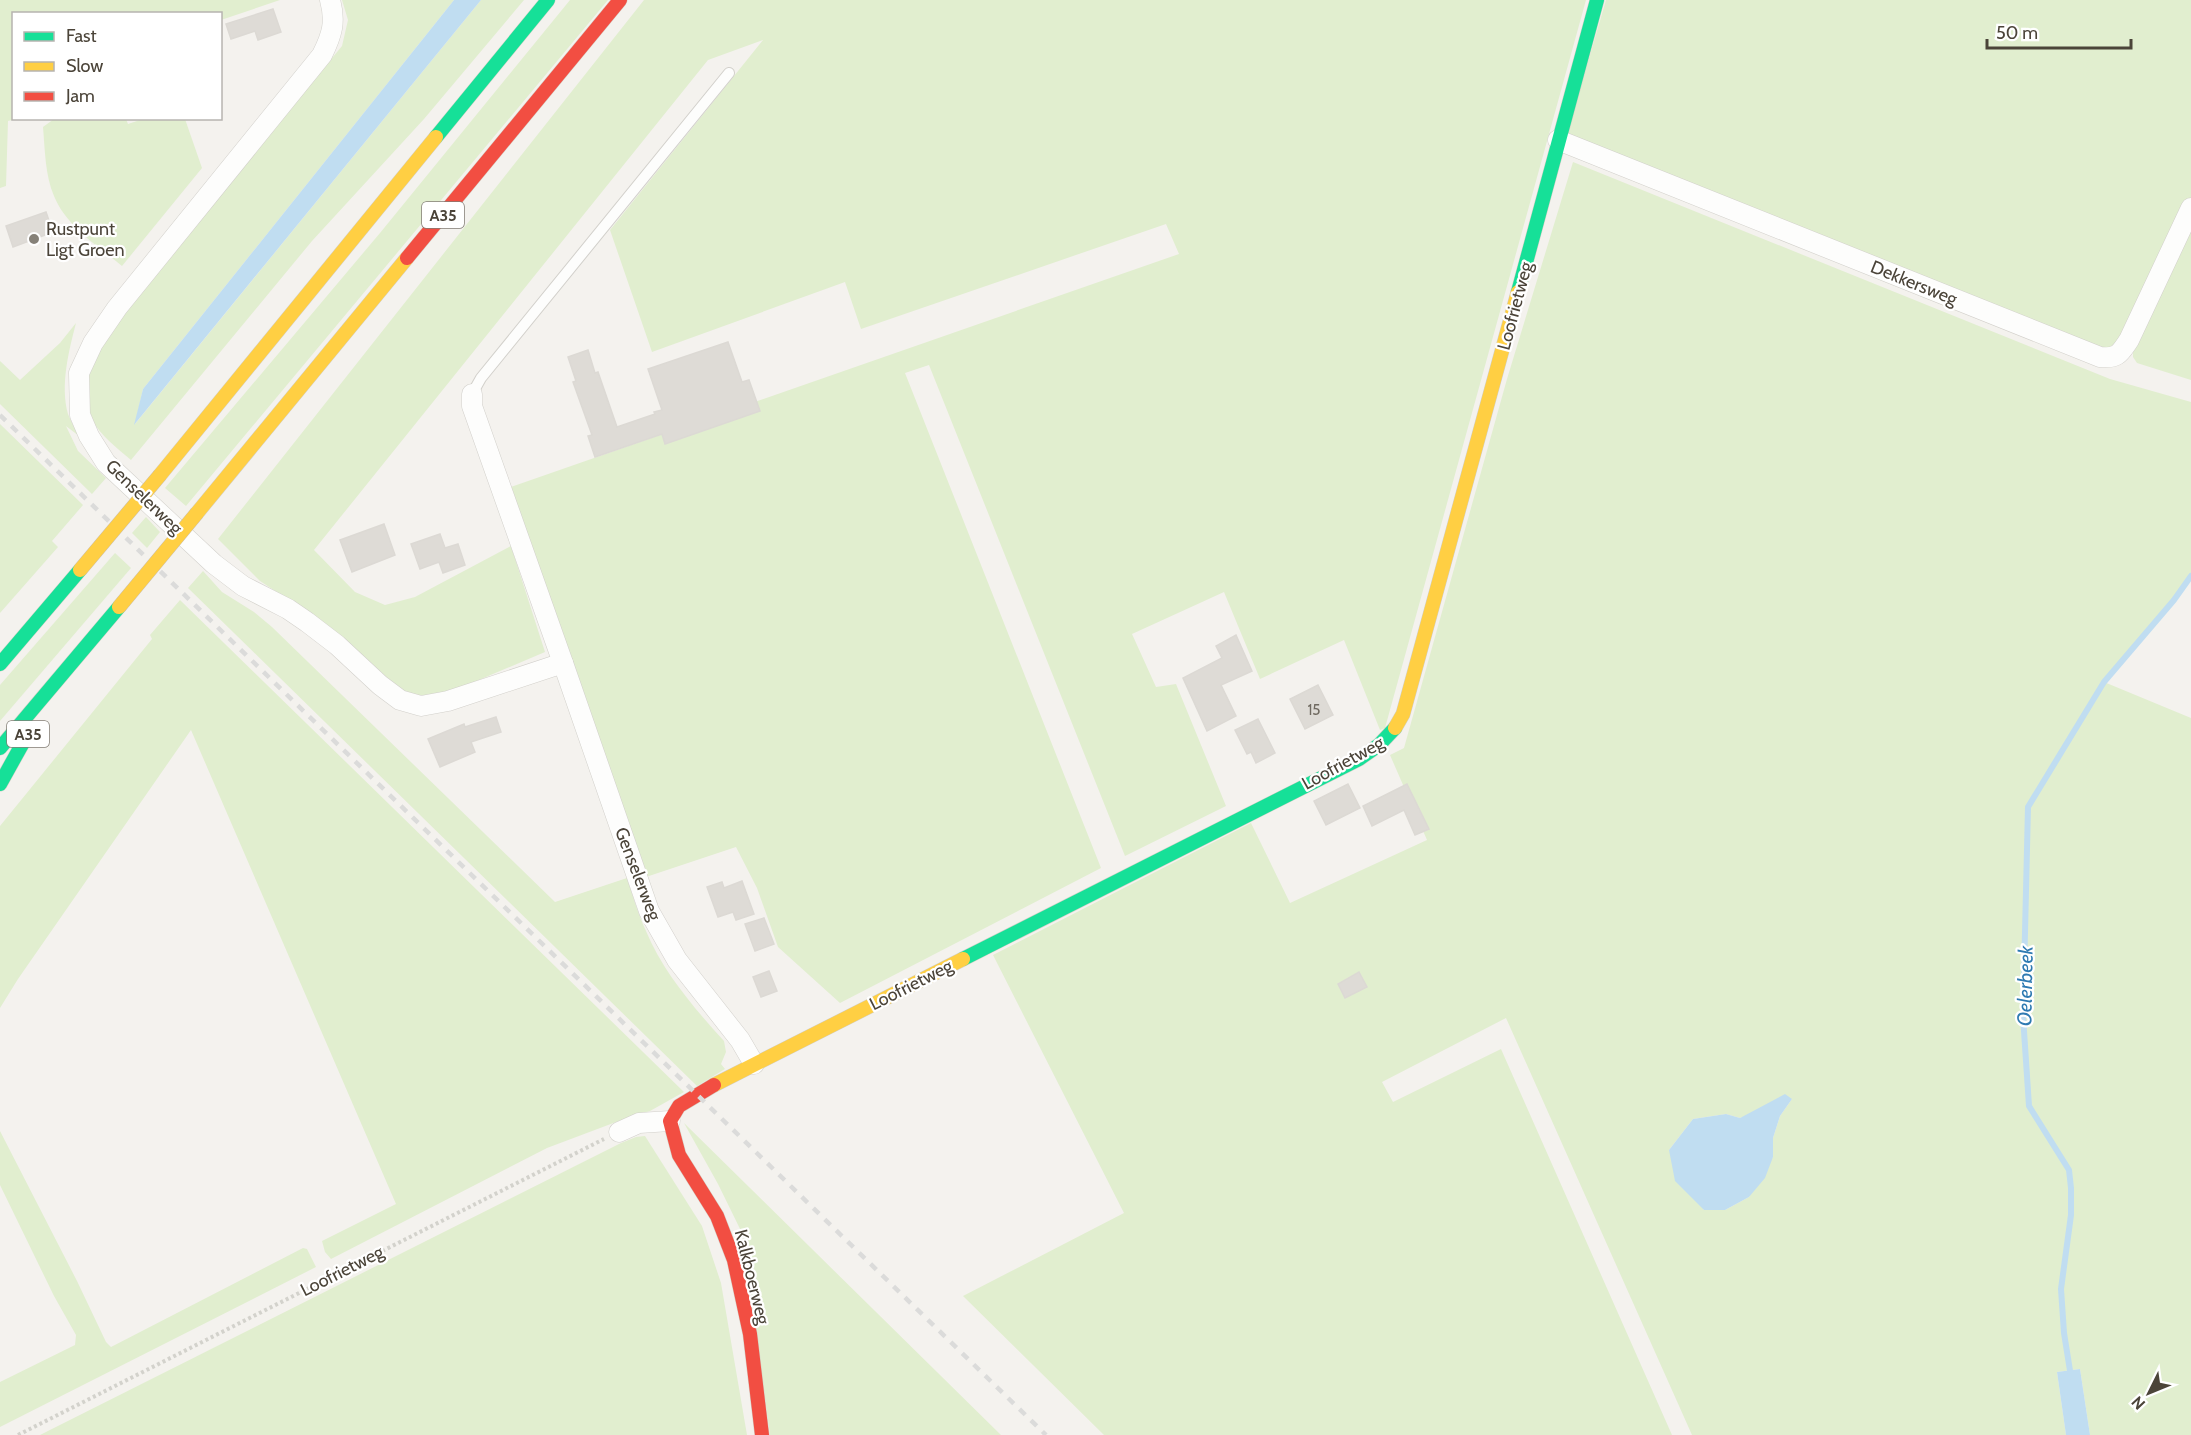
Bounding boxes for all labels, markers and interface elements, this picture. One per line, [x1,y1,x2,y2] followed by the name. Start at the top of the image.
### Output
[12,12,222,120] legend
[1987,12,2131,50] scale bar
[1996,22,2038,44] text: 50 m
[66,25,97,47] text: Fast
[66,55,103,77] text: Slow
[65,85,95,107] text: Jam
[422,202,464,228] road number: A35
[46,218,125,261] place label: Rustpunt Ligt Groen
[27,232,41,246] marker: Rustpunt Ligt Groen
[1867,256,1961,311] street label: Dekkersweg
[1493,258,1538,353] street label: Loofrietweg
[101,455,188,540] street label: Genselerweg
[1307,701,1321,719] house number: 15
[7,721,49,747] road number: A35
[1298,731,1389,795] street label: Loofrietweg
[610,824,666,925] street label: Genselerweg
[2012,944,2038,1026] water label: Oelerbeek
[866,954,957,1015] street label: Loofrietweg
[730,1227,775,1328] street label: Kalkboerweg
[297,1240,388,1301] street label: Loofrietweg
[2119,1363,2179,1423] north arrow
[2128,1392,2149,1414] text: N

